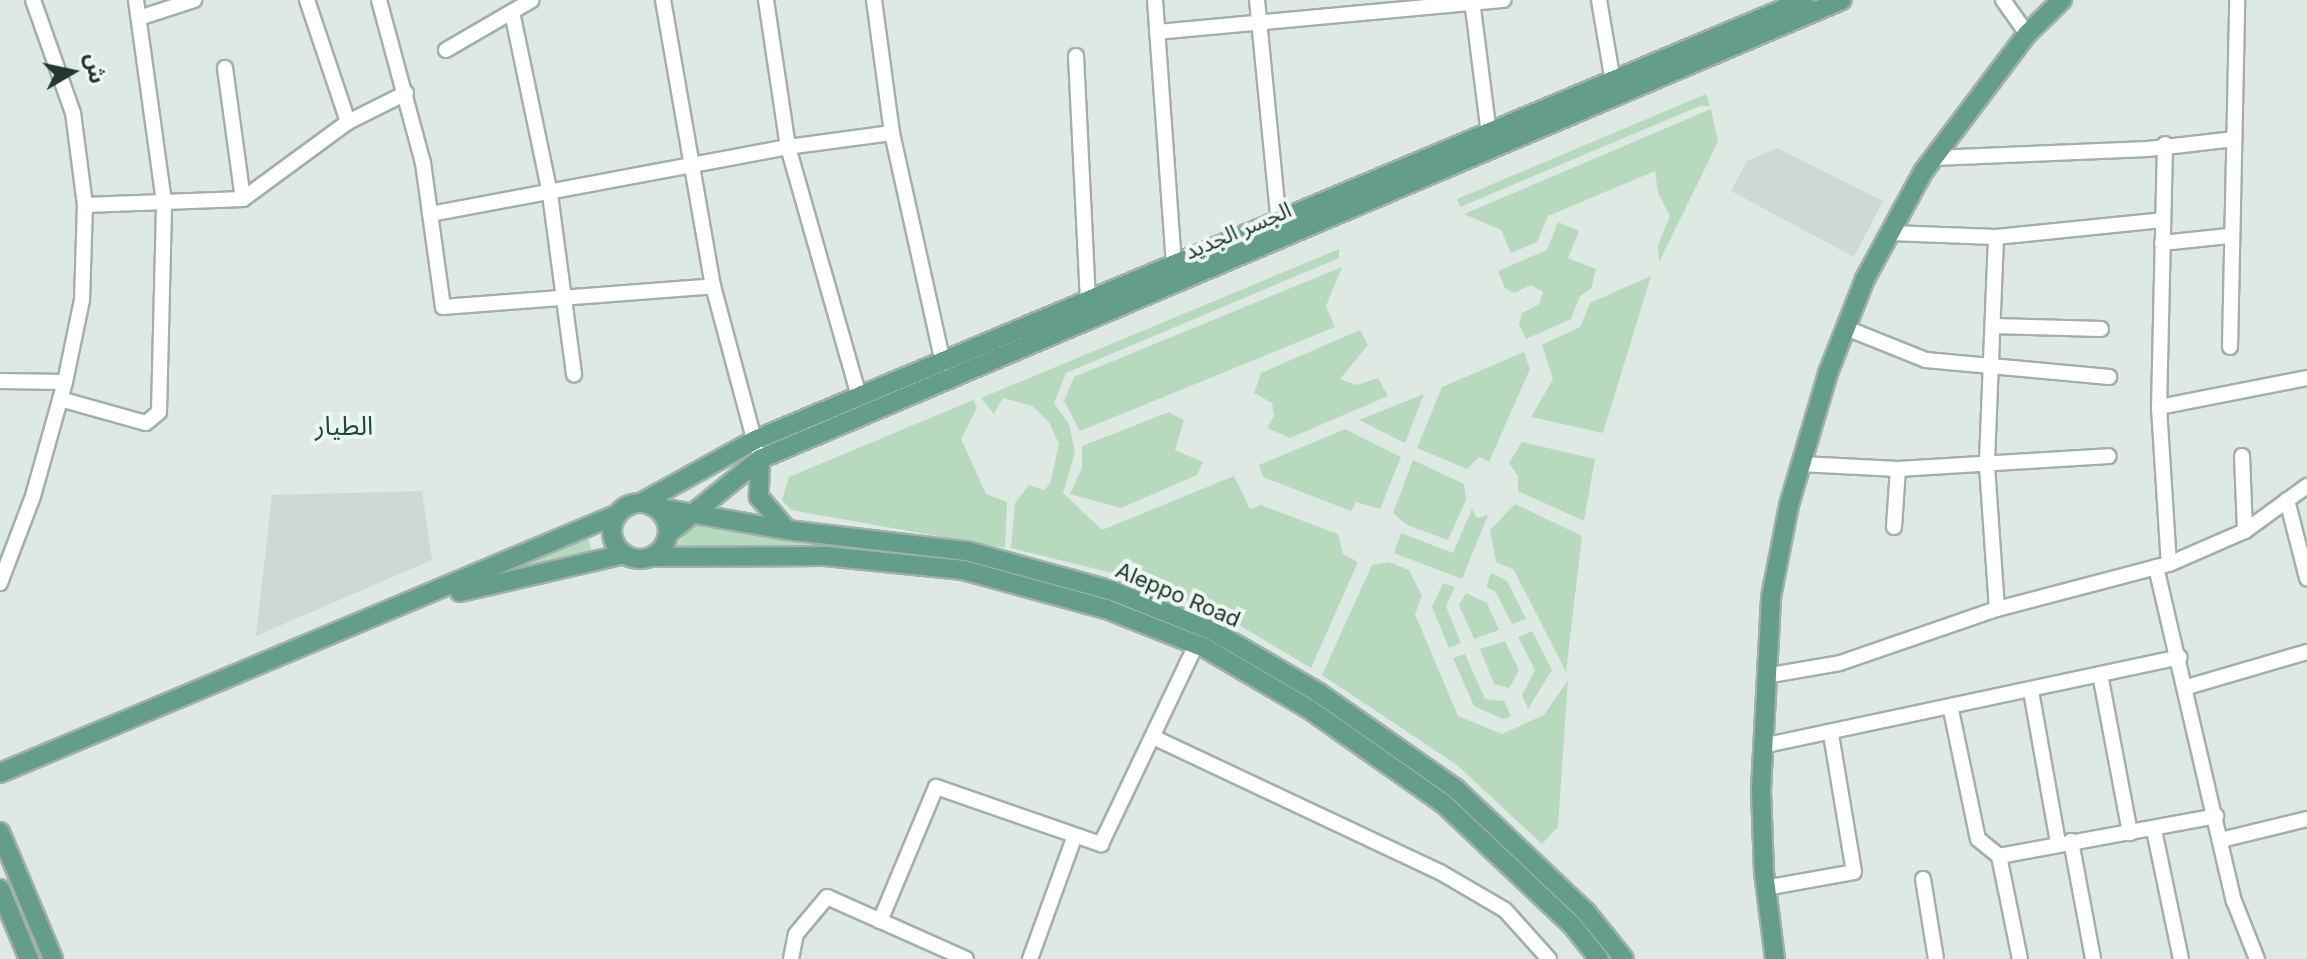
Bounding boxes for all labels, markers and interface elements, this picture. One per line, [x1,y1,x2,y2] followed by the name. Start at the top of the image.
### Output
[32,32,112,112] north arrow
[81,51,111,85] text: ش
[1181,197,1295,265] street label: الجسر الجديد
[315,410,373,442] district label: الطيار
[1112,557,1244,633] street label: Aleppo Road

